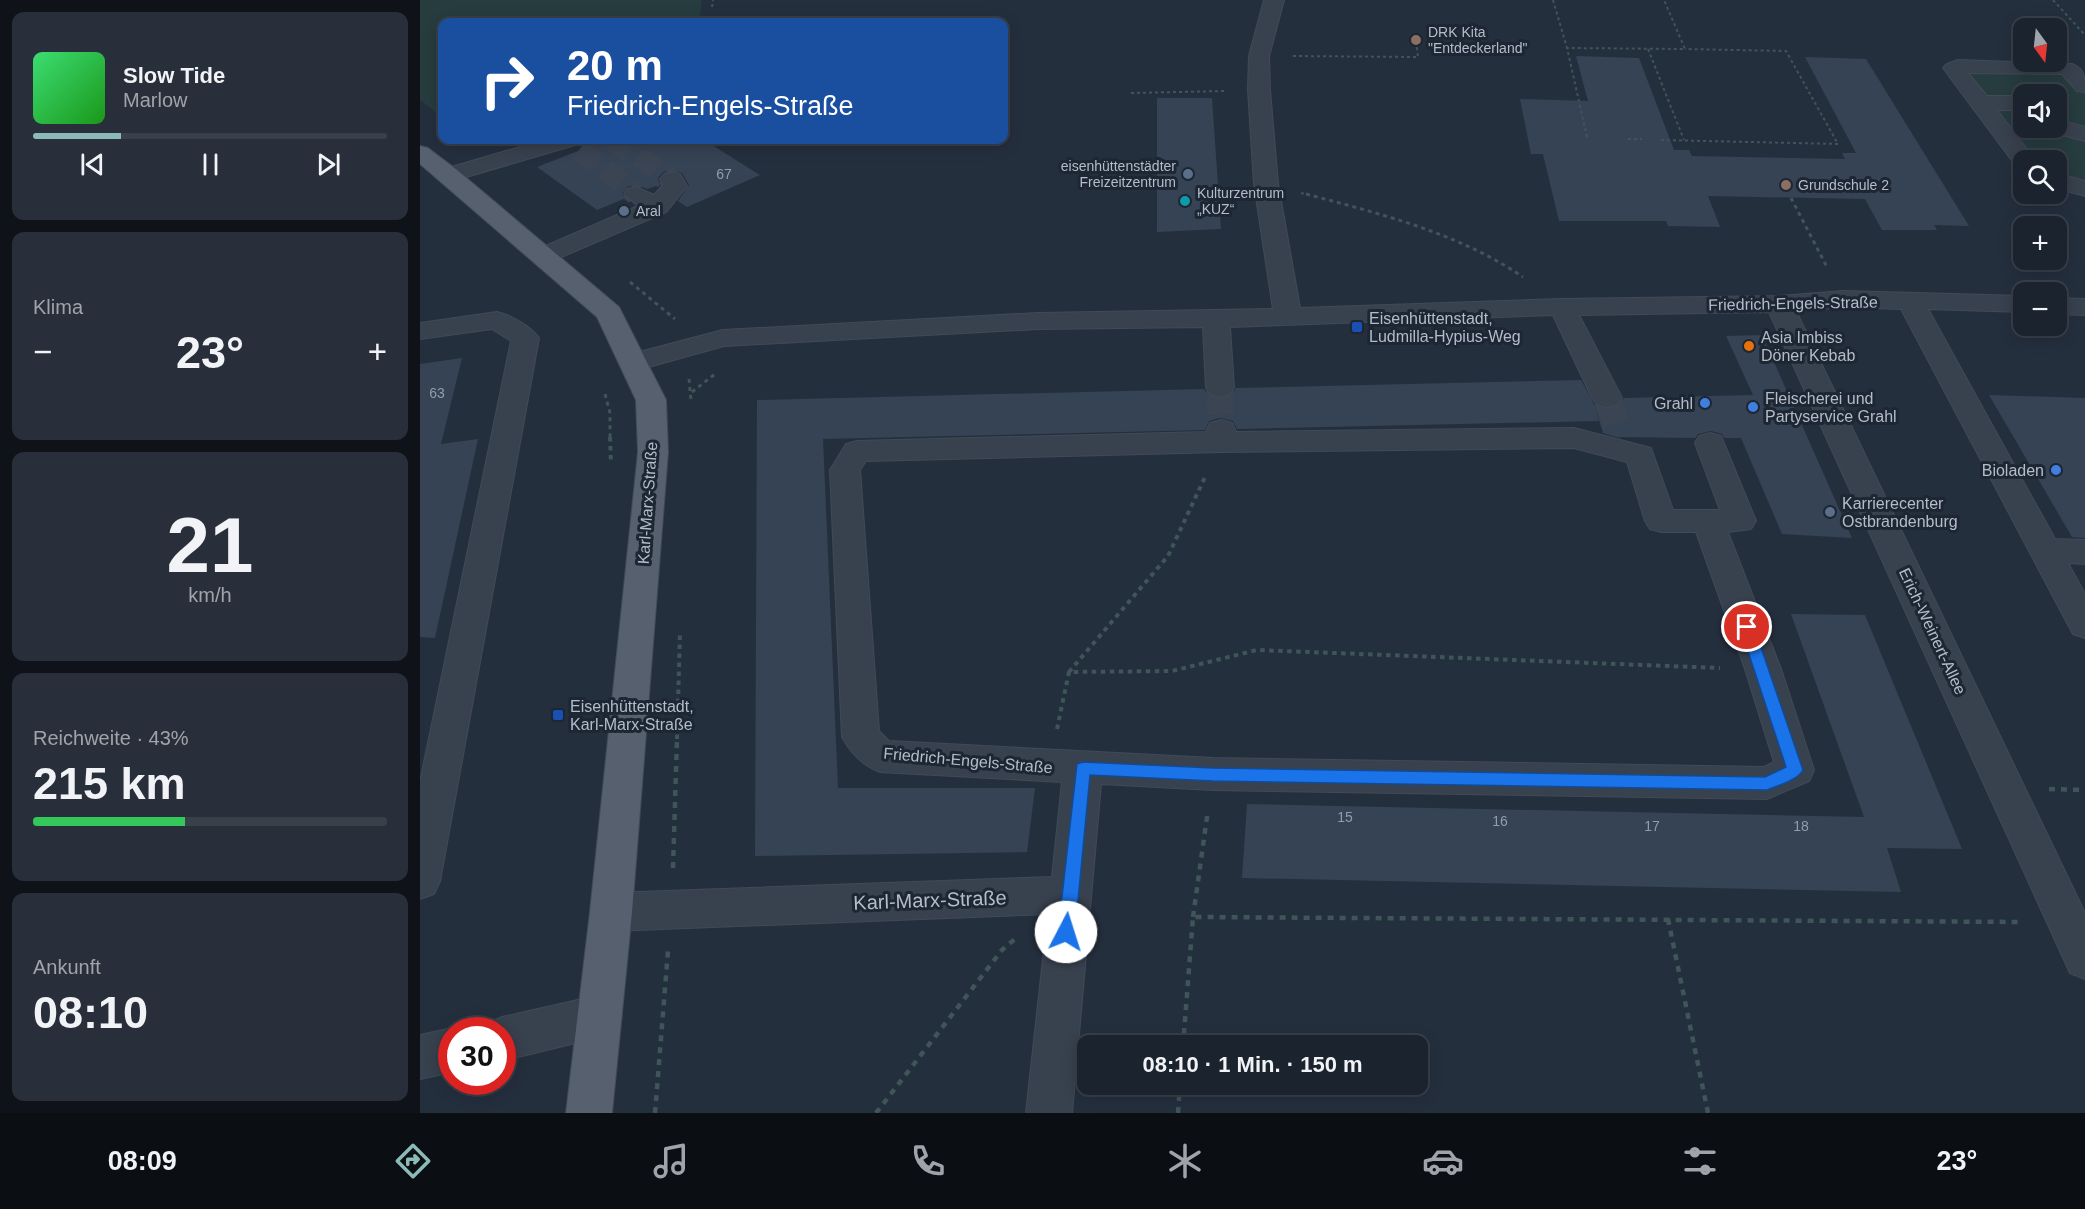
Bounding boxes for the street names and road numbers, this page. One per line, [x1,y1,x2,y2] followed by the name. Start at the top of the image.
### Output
[1708,294,1878,313] street label: Friedrich-Engels-Straße
[635,441,660,565] street label: Karl-Marx-Straße
[1896,565,1969,697] street label: Erich-Weinert-Allee
[883,745,1053,776] street label: Friedrich-Engels-Straße
[853,886,1007,914] street label: Karl-Marx-Straße

